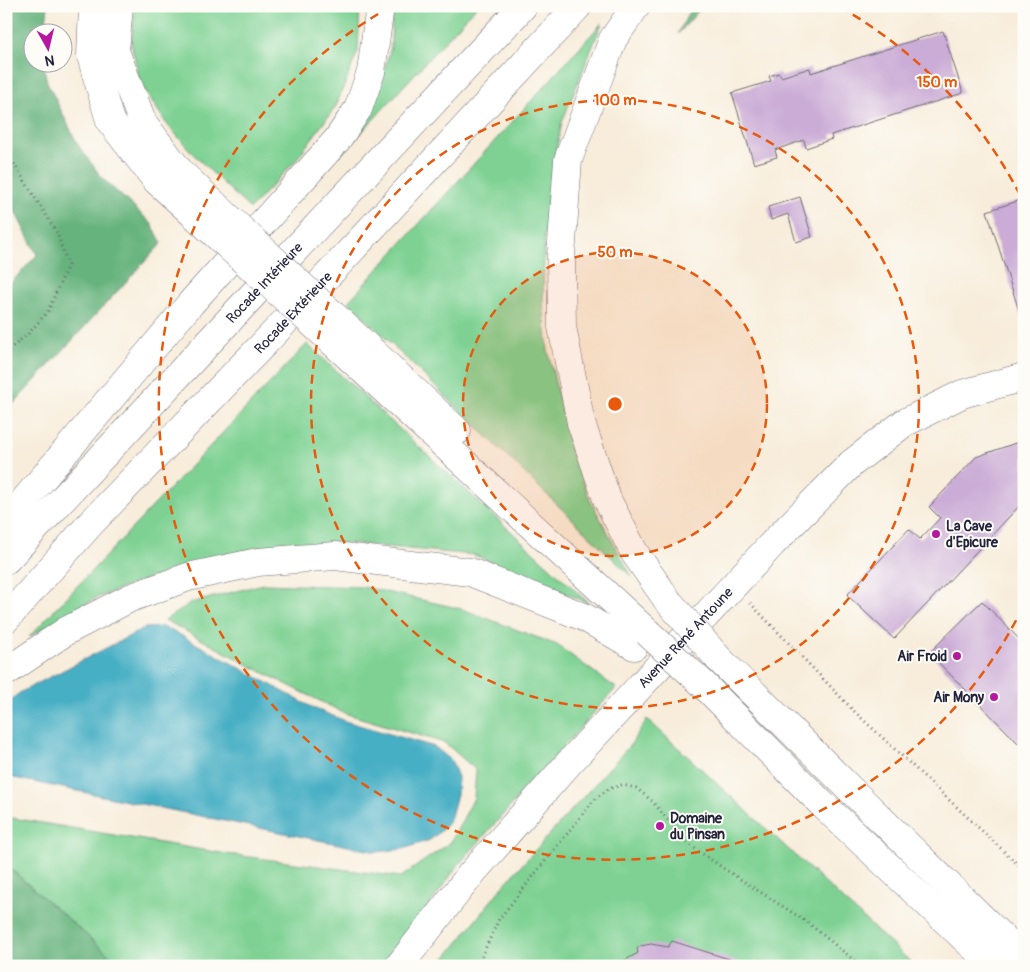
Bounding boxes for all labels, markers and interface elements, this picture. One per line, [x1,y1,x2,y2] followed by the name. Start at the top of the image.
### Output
[22,22,72,72] north arrow
[44,51,56,69] text: N
[917,73,957,92] text: 150 m
[594,91,636,110] text: 100 m
[223,239,306,326] street label: Rocade Intérieure
[598,243,632,262] text: 50 m
[251,268,336,357] street label: Rocade Extérieure
[606,395,624,413] centre of rings
[946,518,999,551] place label: La Cave d'Epicure
[930,528,942,540] marker: La Cave d'Epicure
[634,584,736,691] street label: Avenue René Antoune
[897,648,947,665] place label: Air Froid
[951,650,963,662] marker: Air Froid
[933,689,984,706] place label: Air Mony
[988,691,1000,703] marker: Air Mony
[670,810,725,843] place label: Domaine du Pinsan
[654,820,666,832] marker: Domaine du Pinsan

